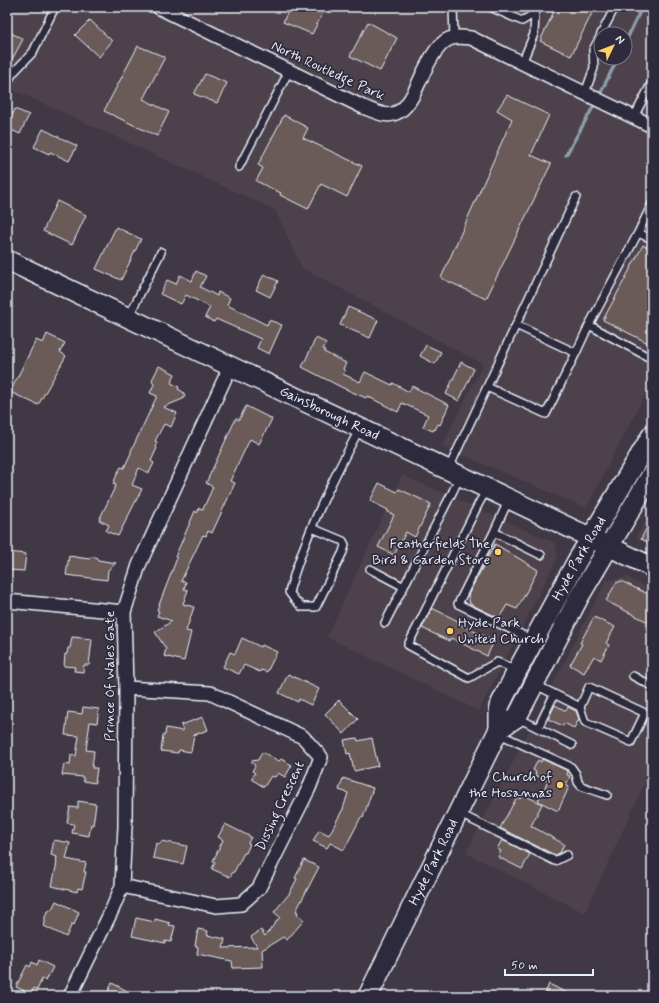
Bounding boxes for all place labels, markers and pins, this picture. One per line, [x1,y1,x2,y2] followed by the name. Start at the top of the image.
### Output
[372,535,490,569] place label: Featherfields The Bird & Garden Store
[493,547,503,557] marker: Featherfields The Bird & Garden Store
[458,614,545,648] place label: Hyde Park United Church
[445,626,455,636] marker: Hyde Park United Church
[469,768,552,802] place label: Church of the Hosannas
[555,780,565,790] marker: Church of the Hosannas

